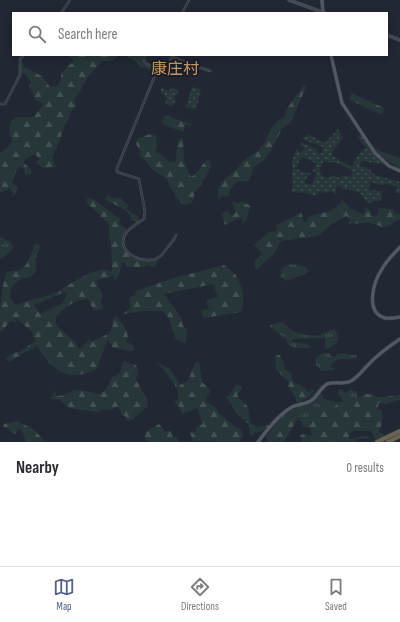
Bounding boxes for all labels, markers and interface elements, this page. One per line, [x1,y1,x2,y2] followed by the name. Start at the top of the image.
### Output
[12,12,388,56] search box
[26,23,48,45] icon: search
[58,25,118,44] text: Search here
[151,60,199,79] district label: 康庄村
[16,458,59,478] text: Nearby
[346,460,384,476] text: 0 results
[53,576,75,613] tab: Map
[181,576,219,613] tab: Directions
[325,576,347,613] tab: Saved

